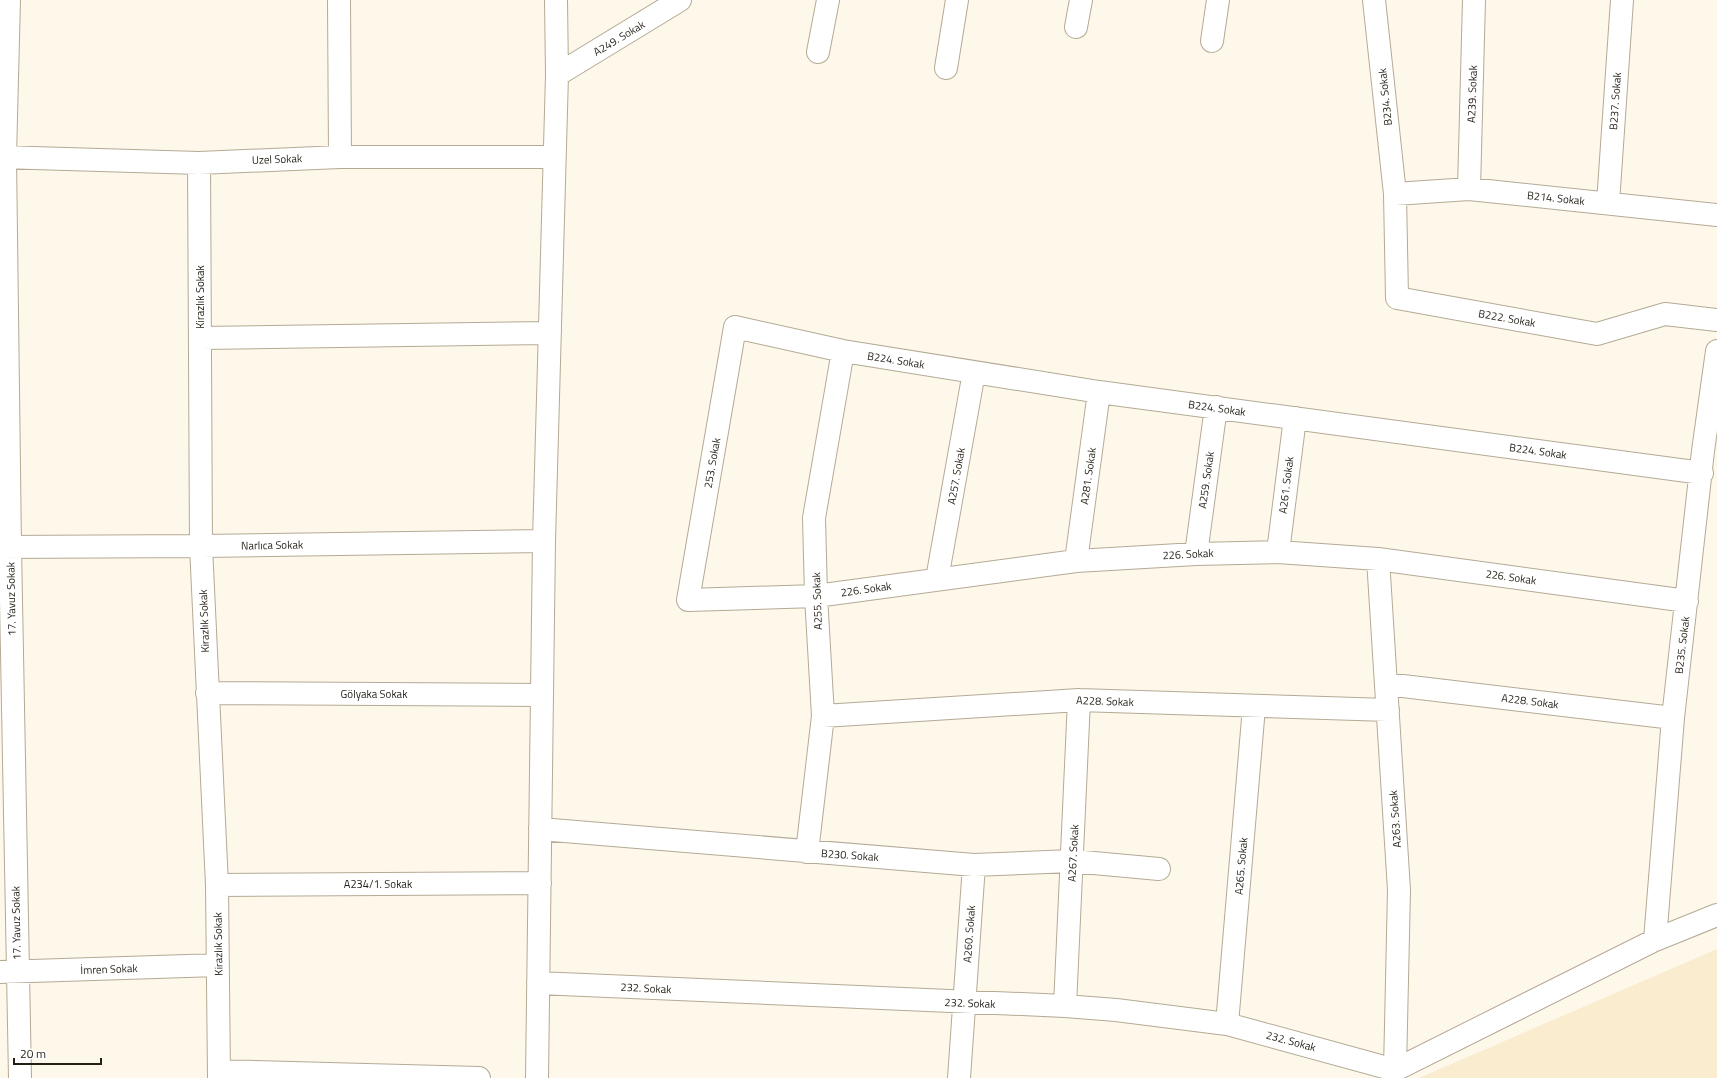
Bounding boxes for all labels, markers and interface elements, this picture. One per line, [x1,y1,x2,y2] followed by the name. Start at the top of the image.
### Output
[590,16,648,60] street label: A249. Sokak
[1463,64,1481,123] street label: A239. Sokak
[1374,67,1396,127] street label: B234. Sokak
[1605,71,1625,130] street label: B237. Sokak
[252,150,303,168] street label: Uzel Sokak
[1526,187,1586,209] street label: B214. Sokak
[192,265,208,329] street label: Kirazlık Sokak
[1477,305,1538,331] street label: B222. Sokak
[866,348,927,373] street label: B224. Sokak
[1187,396,1247,420] street label: B224. Sokak
[700,436,724,490] street label: 253. Sokak
[1508,439,1568,463] street label: B224. Sokak
[943,446,969,506] street label: A257. Sokak
[1076,446,1100,506] street label: A281. Sokak
[1194,450,1218,510] street label: A259. Sokak
[1275,455,1298,515] street label: A261. Sokak
[241,536,304,554] street label: Narlıca Sokak
[1162,545,1215,563] street label: 226. Sokak
[2,561,20,636] street label: 17. Yavuz Sokak
[1485,566,1538,589] street label: 226. Sokak
[808,571,826,630] street label: A255. Sokak
[840,577,893,600] street label: 226. Sokak
[195,588,213,653] street label: Kirazlık Sokak
[1671,615,1694,675] street label: B235. Sokak
[341,686,408,702] street label: Gölyaka Sokak
[1500,690,1560,713] street label: A228. Sokak
[1076,692,1135,710] street label: A228. Sokak
[1385,789,1405,848] street label: A263. Sokak
[1064,823,1083,882] street label: A267. Sokak
[1231,836,1252,895] street label: A265. Sokak
[821,845,880,865] street label: B230. Sokak
[344,876,413,892] street label: A234/1. Sokak
[7,885,25,960] street label: 17. Yavuz Sokak
[959,904,979,963] street label: A260. Sokak
[209,911,227,976] street label: Kirazlık Sokak
[80,960,139,978] street label: İmren Sokak
[620,979,673,997] street label: 232. Sokak
[944,994,997,1012] street label: 232. Sokak
[1264,1027,1318,1056] street label: 232. Sokak
[14,1040,101,1066] scale bar
[20,1044,46,1063] text: 20 m

